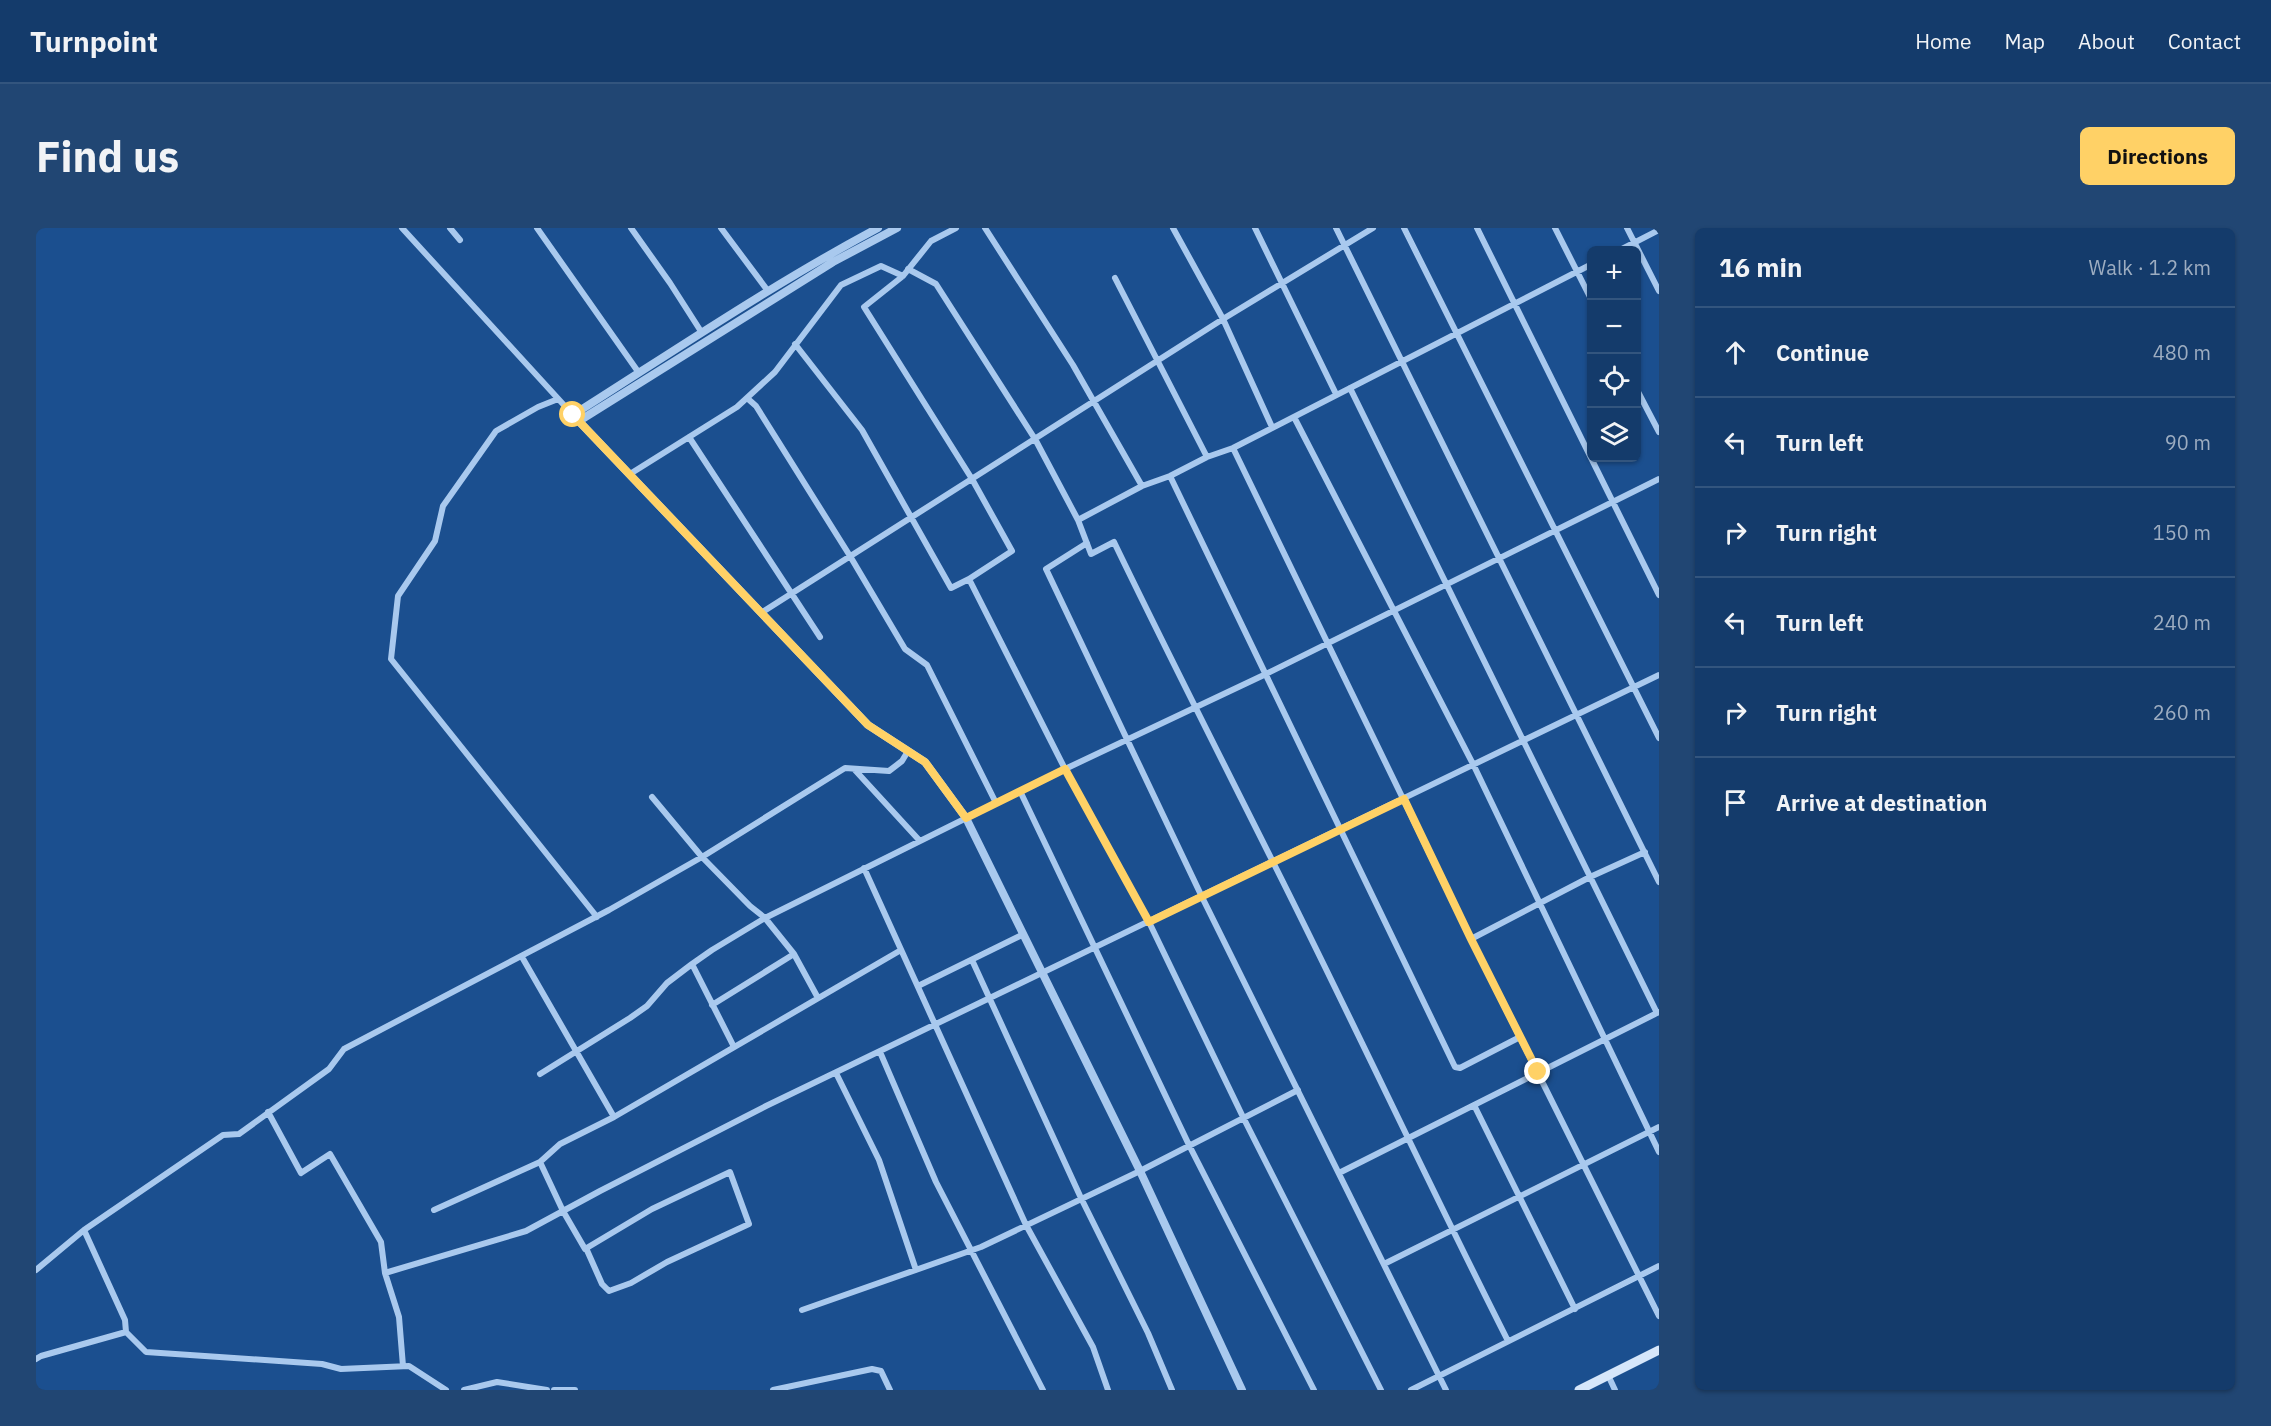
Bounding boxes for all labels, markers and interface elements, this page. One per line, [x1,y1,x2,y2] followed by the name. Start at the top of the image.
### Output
[30,23,158,60] text: Turnpoint
[1915,27,1972,55] text: Home
[2005,27,2045,55] text: Map
[2078,27,2135,55] text: About
[2168,27,2241,55] text: Contact
[2080,127,2235,185] button: Directions
[36,129,179,184] text: Find us
[1587,246,1641,462] map controls
[1587,246,1641,300] button: +
[1719,250,1803,284] text: 16 min
[2089,254,2211,281] text: Walk · 1.2 km
[1587,300,1641,354] button: −
[1719,336,1752,369] icon: ahead
[1776,338,1869,367] text: Continue
[2153,339,2211,366] text: 480 m
[1587,354,1641,408] button: locate
[559,401,585,427] route start
[1587,408,1641,462] button: layers
[1719,426,1752,459] icon: left
[1776,428,1864,457] text: Turn left
[2165,429,2211,456] text: 90 m
[1719,516,1752,549] icon: right
[1776,518,1877,547] text: Turn right
[2153,519,2211,546] text: 150 m
[1719,606,1752,639] icon: left
[1776,608,1864,637] text: Turn left
[2153,609,2211,636] text: 240 m
[1719,696,1752,729] icon: right
[1776,698,1877,727] text: Turn right
[2153,699,2211,726] text: 260 m
[1719,786,1752,819] icon: arrive
[1776,788,1987,817] text: Arrive at destination
[1524,1058,1550,1084] route end

